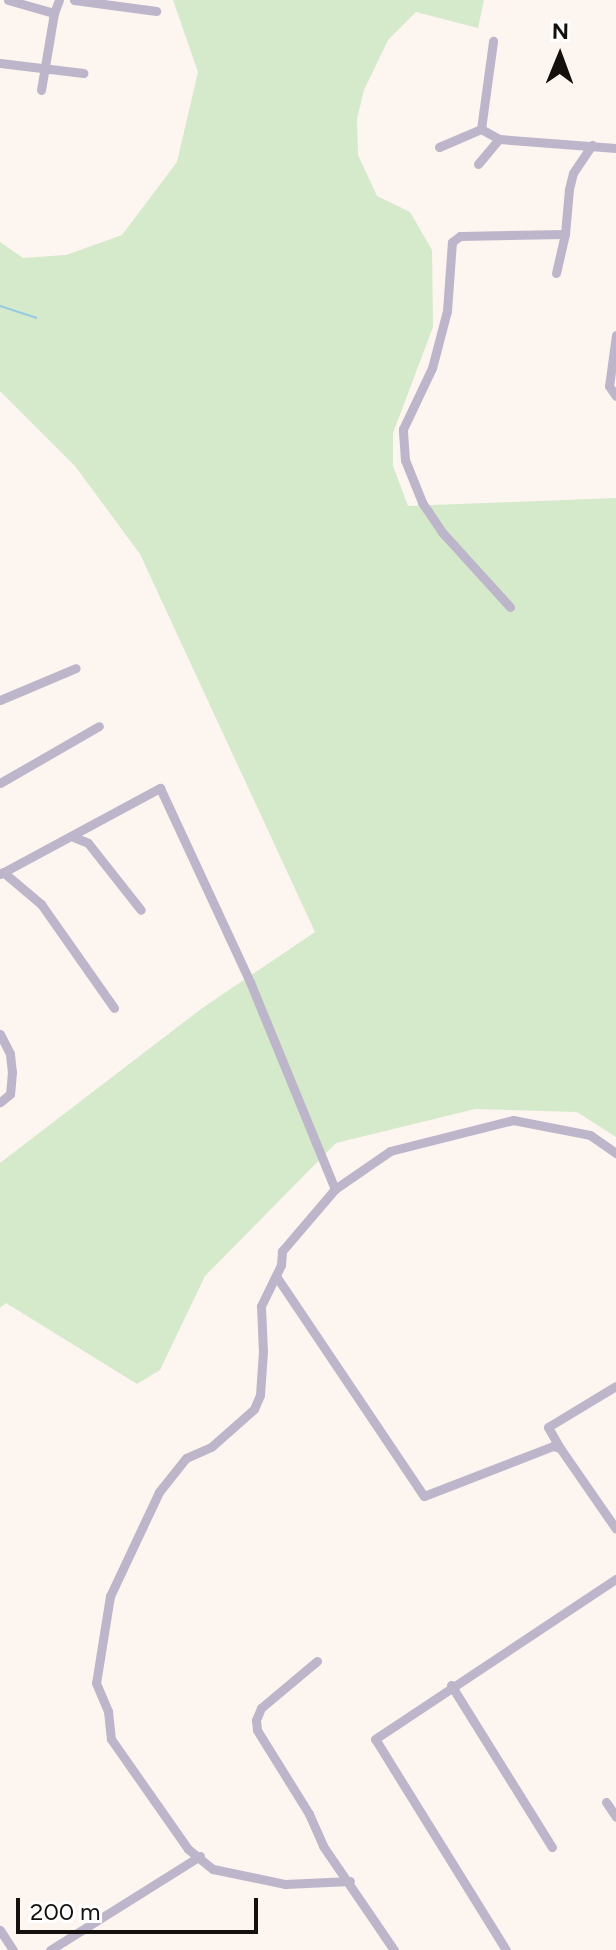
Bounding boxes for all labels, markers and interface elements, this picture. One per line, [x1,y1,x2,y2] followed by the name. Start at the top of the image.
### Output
[520,16,600,96] north arrow
[552,18,569,45] text: N
[20,1882,262,1932] scale bar
[30,1897,101,1926] text: 200 m

